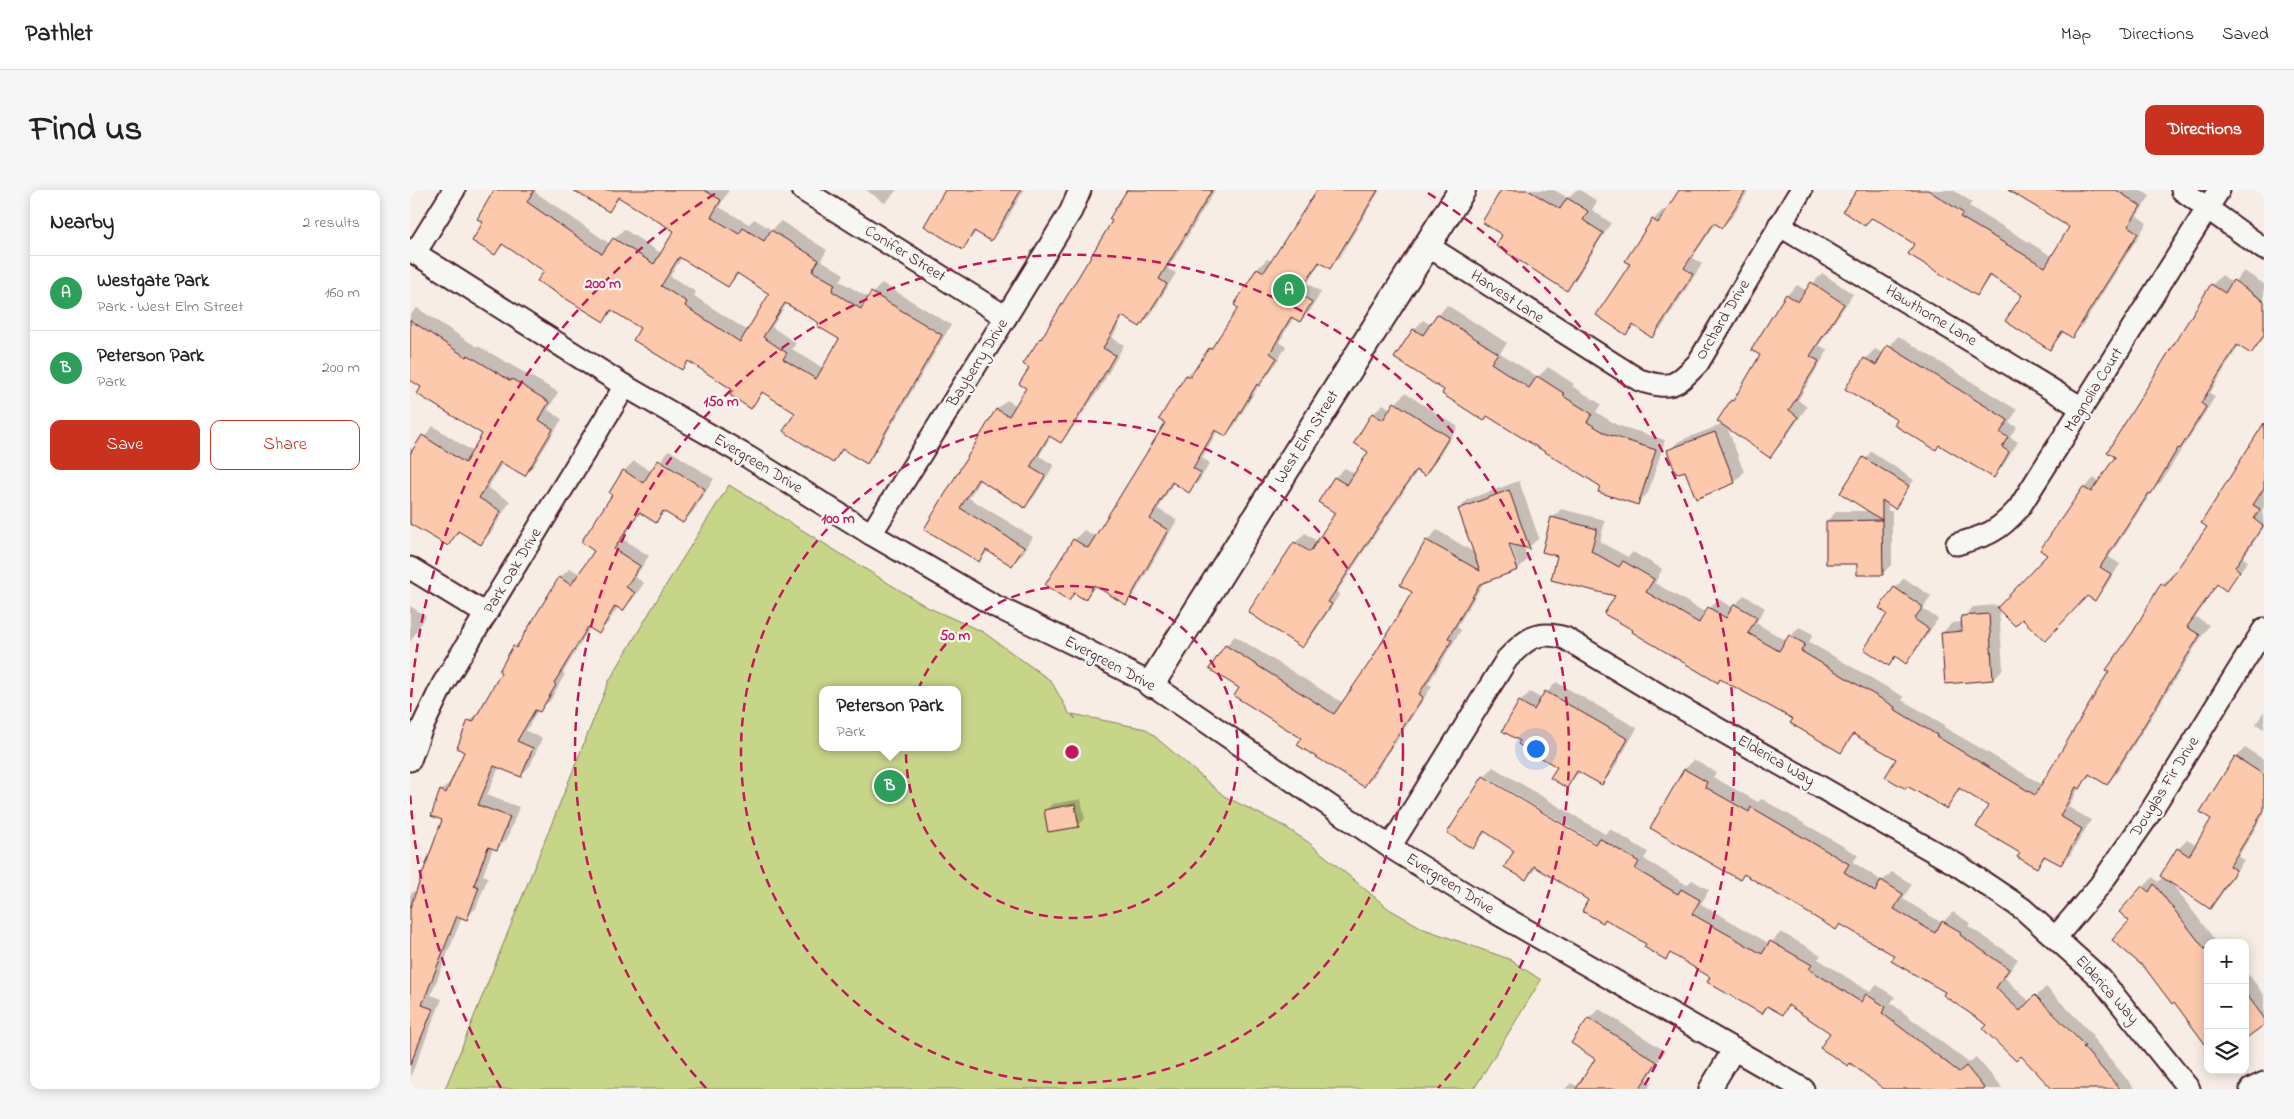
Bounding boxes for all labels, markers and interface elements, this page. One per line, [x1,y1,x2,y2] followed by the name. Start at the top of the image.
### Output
[25,17,93,52] text: Pathlet
[2061,22,2091,48] text: Map
[2119,22,2194,48] text: Directions
[2222,22,2269,48] text: Saved
[30,105,142,156] text: Find us
[2145,105,2264,155] button: Directions
[50,208,114,238] text: Nearby
[302,211,360,235] text: 2 results
[860,220,951,289] street label: Conifer Street
[1465,264,1549,330] street label: Harvest Lane
[97,268,209,295] text: Westgate Park
[1273,271,1305,309] pin: A
[584,273,621,295] text: 200 m
[1689,274,1757,365] street label: Orchard Drive
[1881,279,1982,353] street label: Hawthorne Lane
[61,281,71,305] text: A
[325,281,360,305] text: 160 m
[97,295,244,319] text: Park · West Elm Street
[941,313,1015,413] street label: Bayberry Drive
[2058,342,2130,437] street label: Magnolia Court
[97,343,204,370] text: Peterson Park
[61,356,71,380] text: B
[322,356,360,380] text: 200 m
[97,370,126,394] text: Park
[1269,385,1346,488] street label: West Elm Street
[703,391,739,413] text: 150 m
[50,420,200,470] button: Save
[210,420,360,470] button: Share
[709,428,808,501] street label: Evergreen Drive
[821,508,855,530] text: 100 m
[478,523,549,619] street label: Park Oak Drive
[940,625,971,647] text: 50 m
[1060,630,1161,699] street label: Evergreen Drive
[819,686,961,751] popup
[836,693,944,720] text: Peterson Park
[836,720,865,744] text: Park
[1733,729,1819,793] street label: Elderica Way
[2124,731,2206,843] street label: Douglas Fir Drive
[1523,736,1549,762] your location
[1063,743,1081,761] centre of rings
[874,767,906,805] pin: B
[1401,847,1500,921] street label: Evergreen Drive
[2204,939,2249,1074] map controls
[2204,939,2249,984] button: +
[2069,950,2145,1030] street label: Elderica Way
[2204,984,2249,1029] button: −
[2204,1029,2249,1074] button: layers

